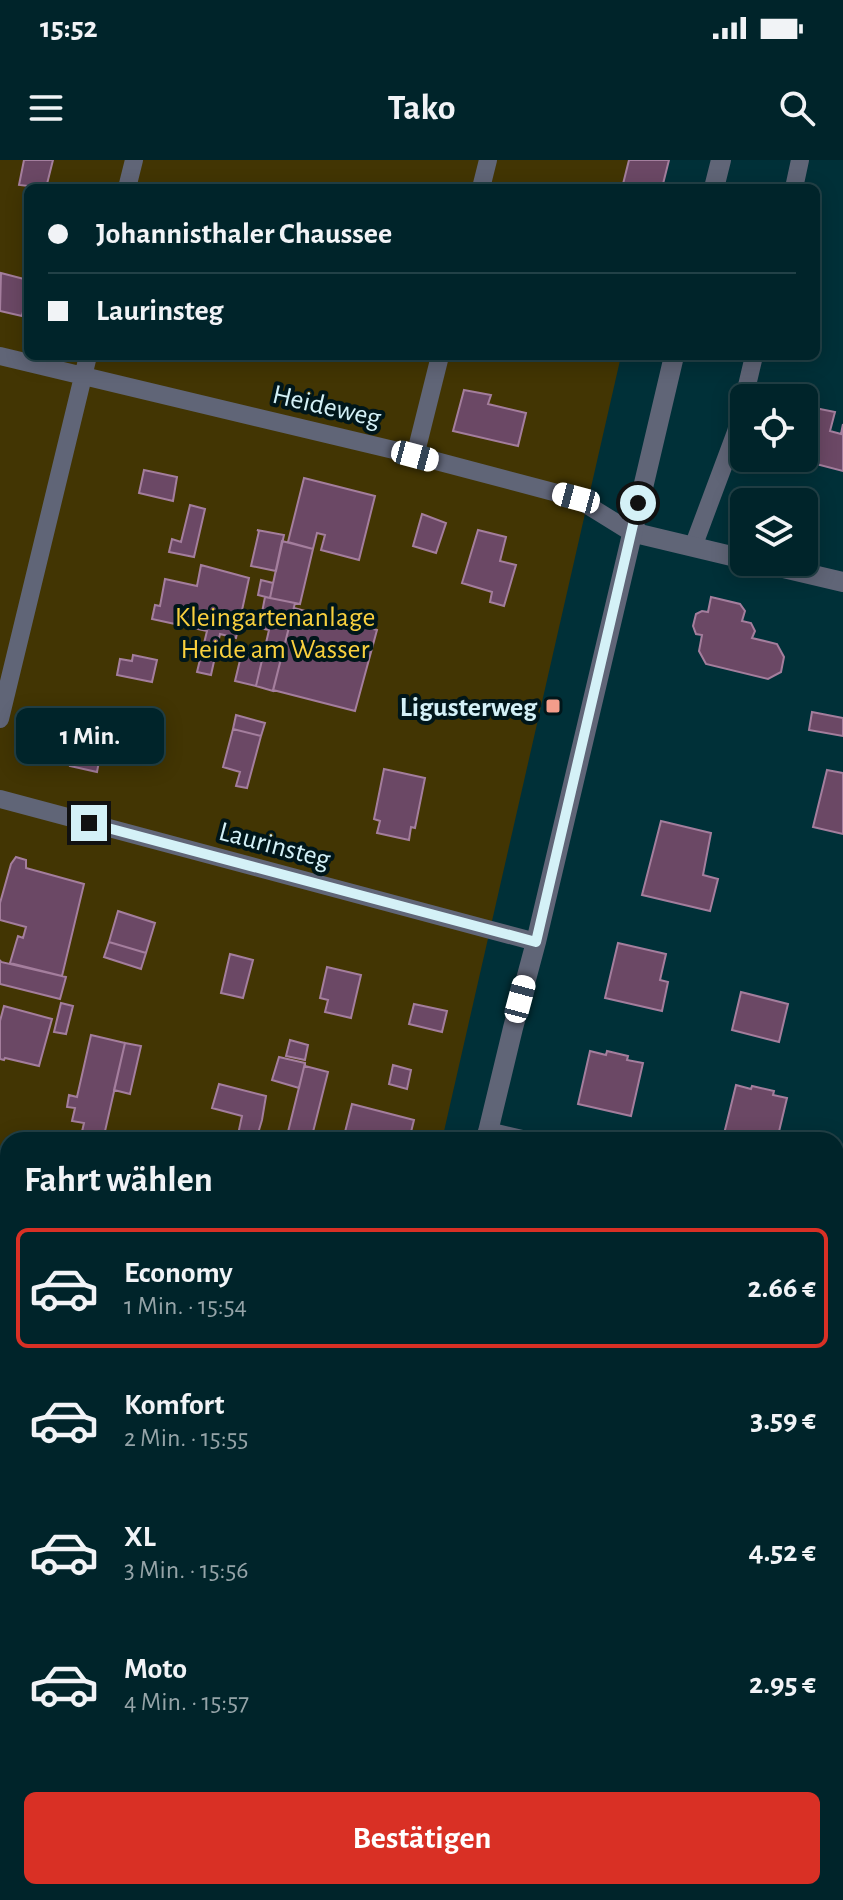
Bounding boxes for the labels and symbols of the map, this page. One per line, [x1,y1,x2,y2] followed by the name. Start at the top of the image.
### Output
[270,381,384,433] street label: Heideweg
[389,438,441,474] car
[550,480,602,516] car
[620,485,656,521] route start
[175,604,375,664] park label: Kleingartenanlage Heide am Wasser
[400,694,538,722] place label: Ligusterweg
[544,697,562,715] marker: Ligusterweg
[15,707,163,763] callout: 1 Min.
[71,805,107,841] route end
[216,818,334,874] street label: Laurinsteg
[502,973,538,1025] car

